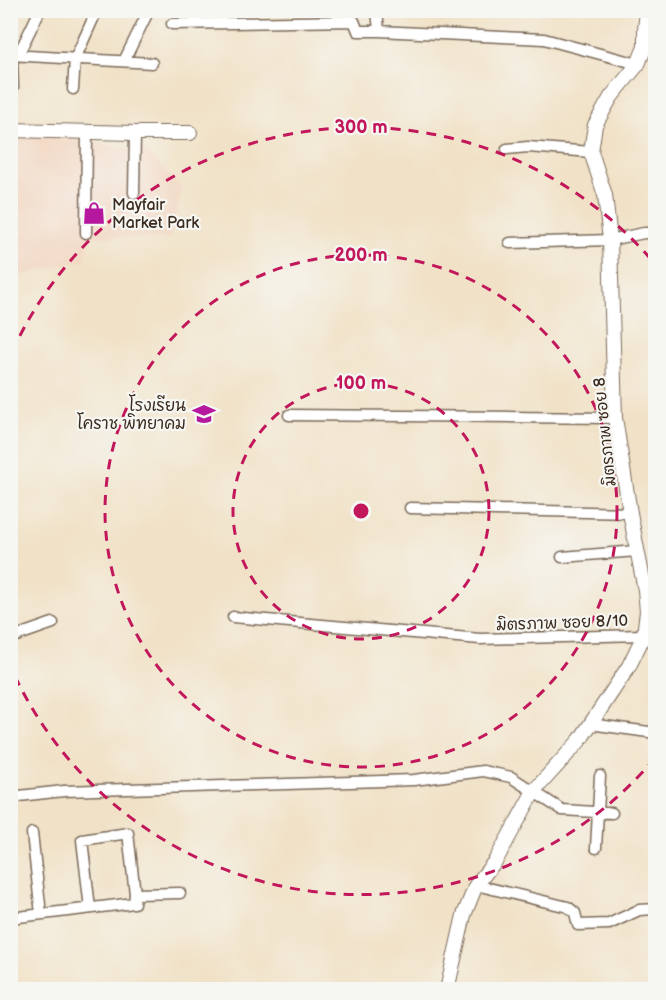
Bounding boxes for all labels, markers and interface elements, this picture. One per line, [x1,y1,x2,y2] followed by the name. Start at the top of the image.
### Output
[334,117,388,138] text: 300 m
[112,196,199,233] place label: Mayfair Market Park
[81,200,107,226] shop icon: Mayfair Market Park
[334,245,388,266] text: 200 m
[336,373,386,394] text: 100 m
[588,377,621,487] street label: มิตรภาพ ซอย 8
[77,394,186,434] place label: โรงเรียน โคราช พิทยาคม
[191,401,217,427] school or university icon: โรงเรียน โคราช พิทยาคม
[351,501,371,521] centre of rings
[496,610,628,635] street label: มิตรภาพ ซอย 8/10

